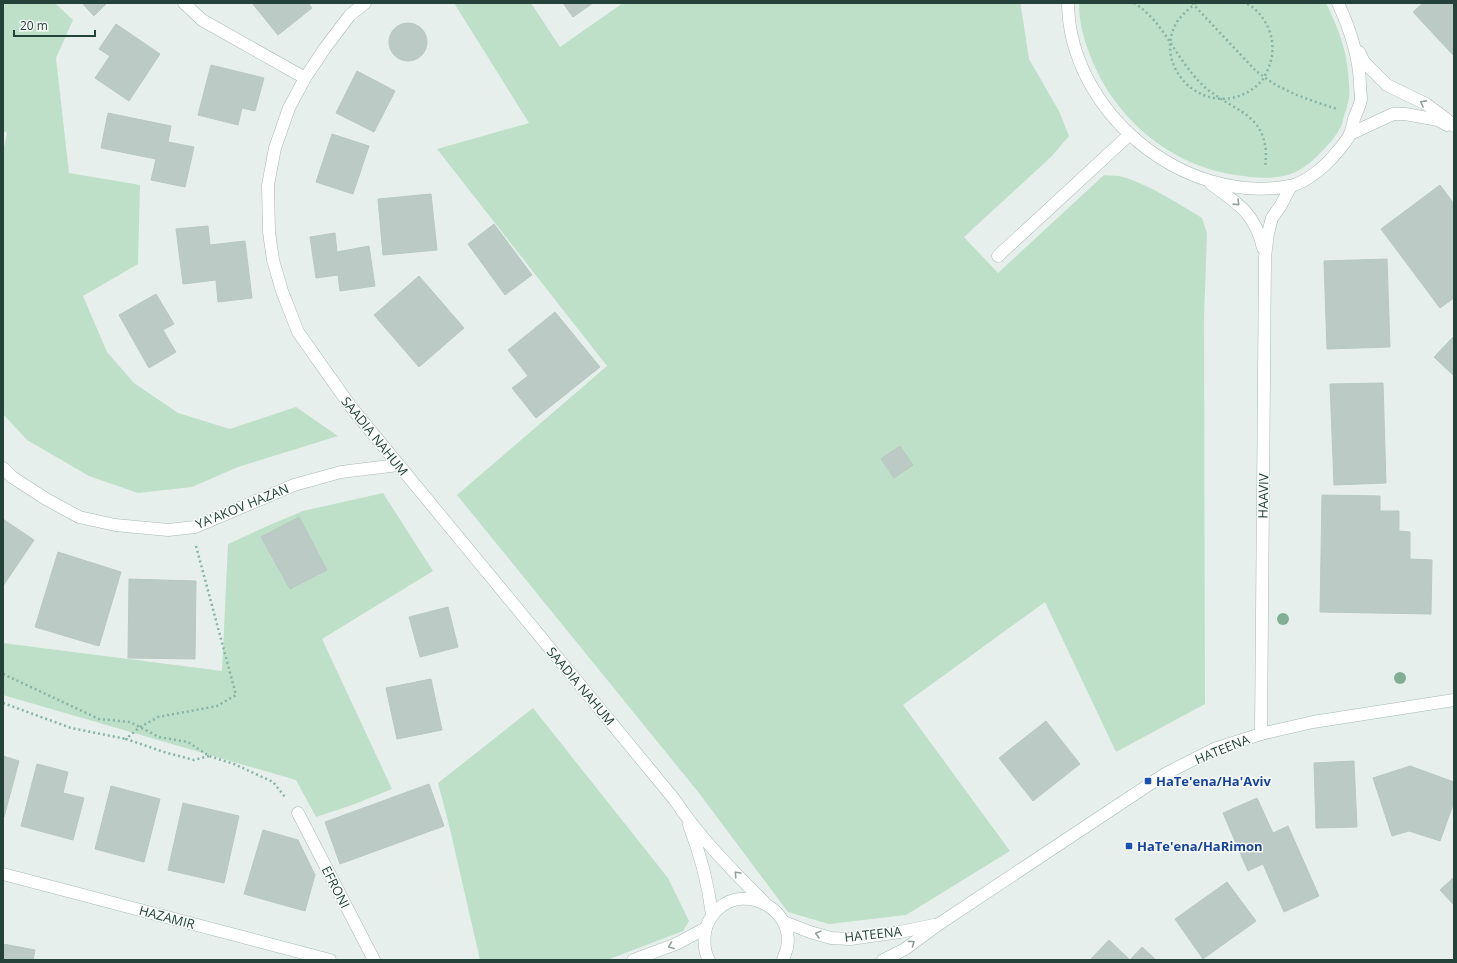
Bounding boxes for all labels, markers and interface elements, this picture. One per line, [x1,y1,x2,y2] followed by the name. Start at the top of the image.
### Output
[14,12,95,38] scale bar
[20,17,48,34] text: 20 m
[1420,101,1427,108] one-way arrow
[1232,198,1240,206] one-way arrow
[337,393,413,479] street label: SAADIA NAHUM
[1254,473,1272,519] street label: HAAVIV
[193,479,291,533] street label: YA'AKOV HAZAN
[543,643,619,729] street label: SAADIA NAHUM
[1192,730,1253,768] street label: HATEENA
[1156,772,1272,790] place label: HaTe'ena/Ha'Aviv
[1143,776,1153,786] marker: HaTe'ena/Ha'Aviv
[1137,837,1263,855] place label: HaTe'ena/HaRimon
[1124,841,1134,851] marker: HaTe'ena/HaRimon
[318,863,354,911] street label: EFRONI
[734,871,741,879] one-way arrow
[137,901,197,933] street label: HAZAMIR
[844,922,903,946] street label: HATEENA
[815,931,821,939] one-way arrow
[668,941,675,949] one-way arrow
[908,941,915,948] one-way arrow

